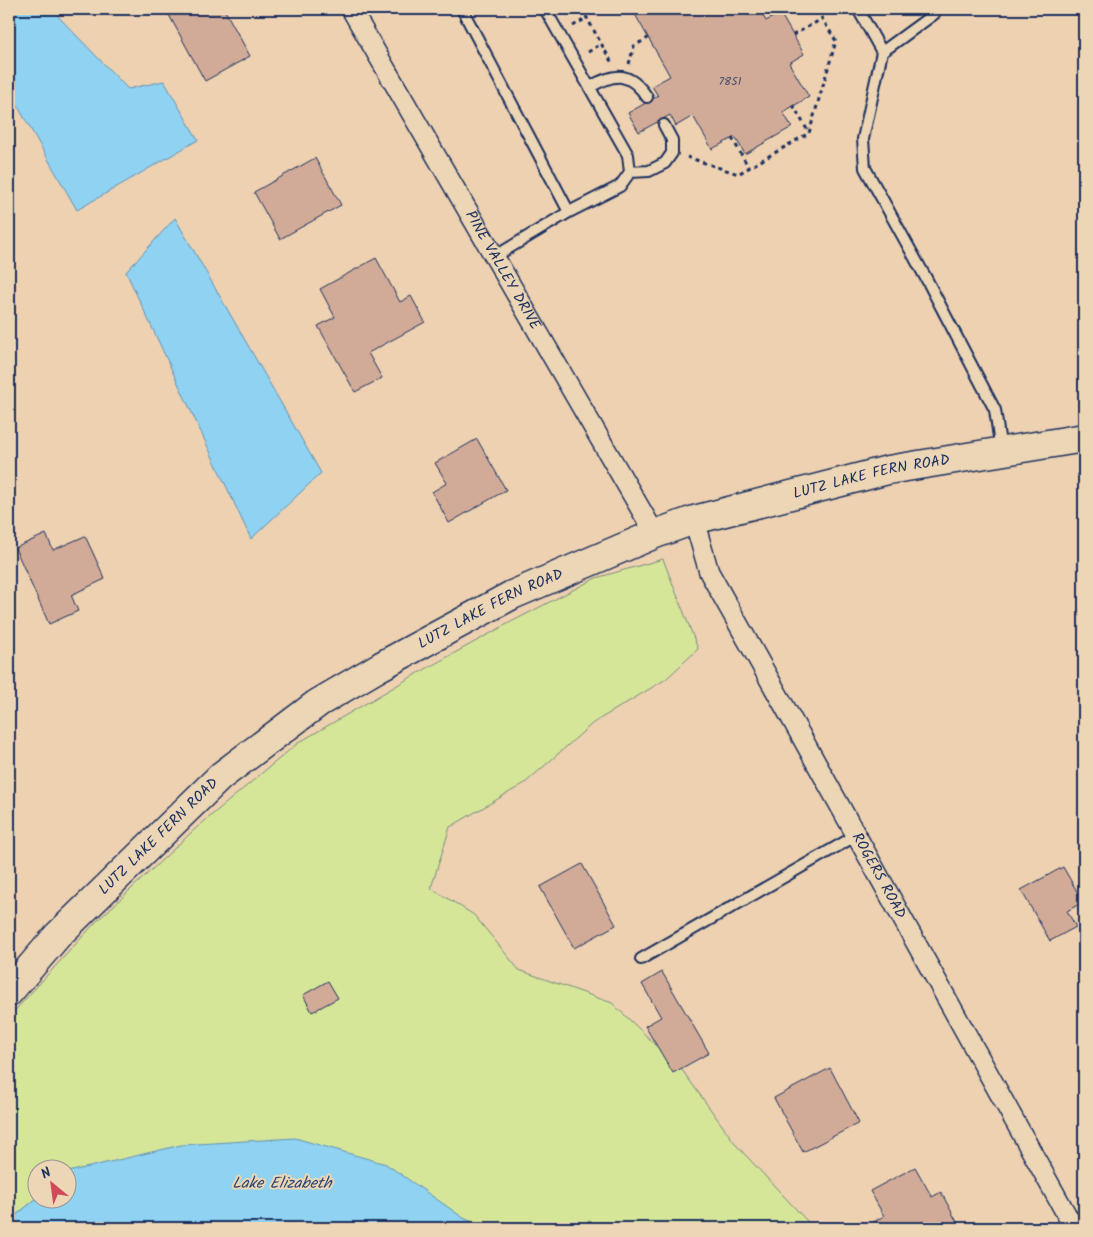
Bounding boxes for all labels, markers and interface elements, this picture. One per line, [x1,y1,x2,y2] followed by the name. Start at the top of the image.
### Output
[719,72,742,91] house number: 7851
[458,206,547,336] street label: PINE VALLEY DRIVE
[791,448,952,506] street label: LUTZ LAKE FERN ROAD
[414,562,567,656] street label: LUTZ LAKE FERN ROAD
[93,772,225,901] street label: LUTZ LAKE FERN ROAD
[845,828,912,924] street label: ROGERS ROAD
[28,1160,78,1210] north arrow
[37,1162,56,1185] text: N
[232,1171,333,1196] water label: Lake Elizabeth

